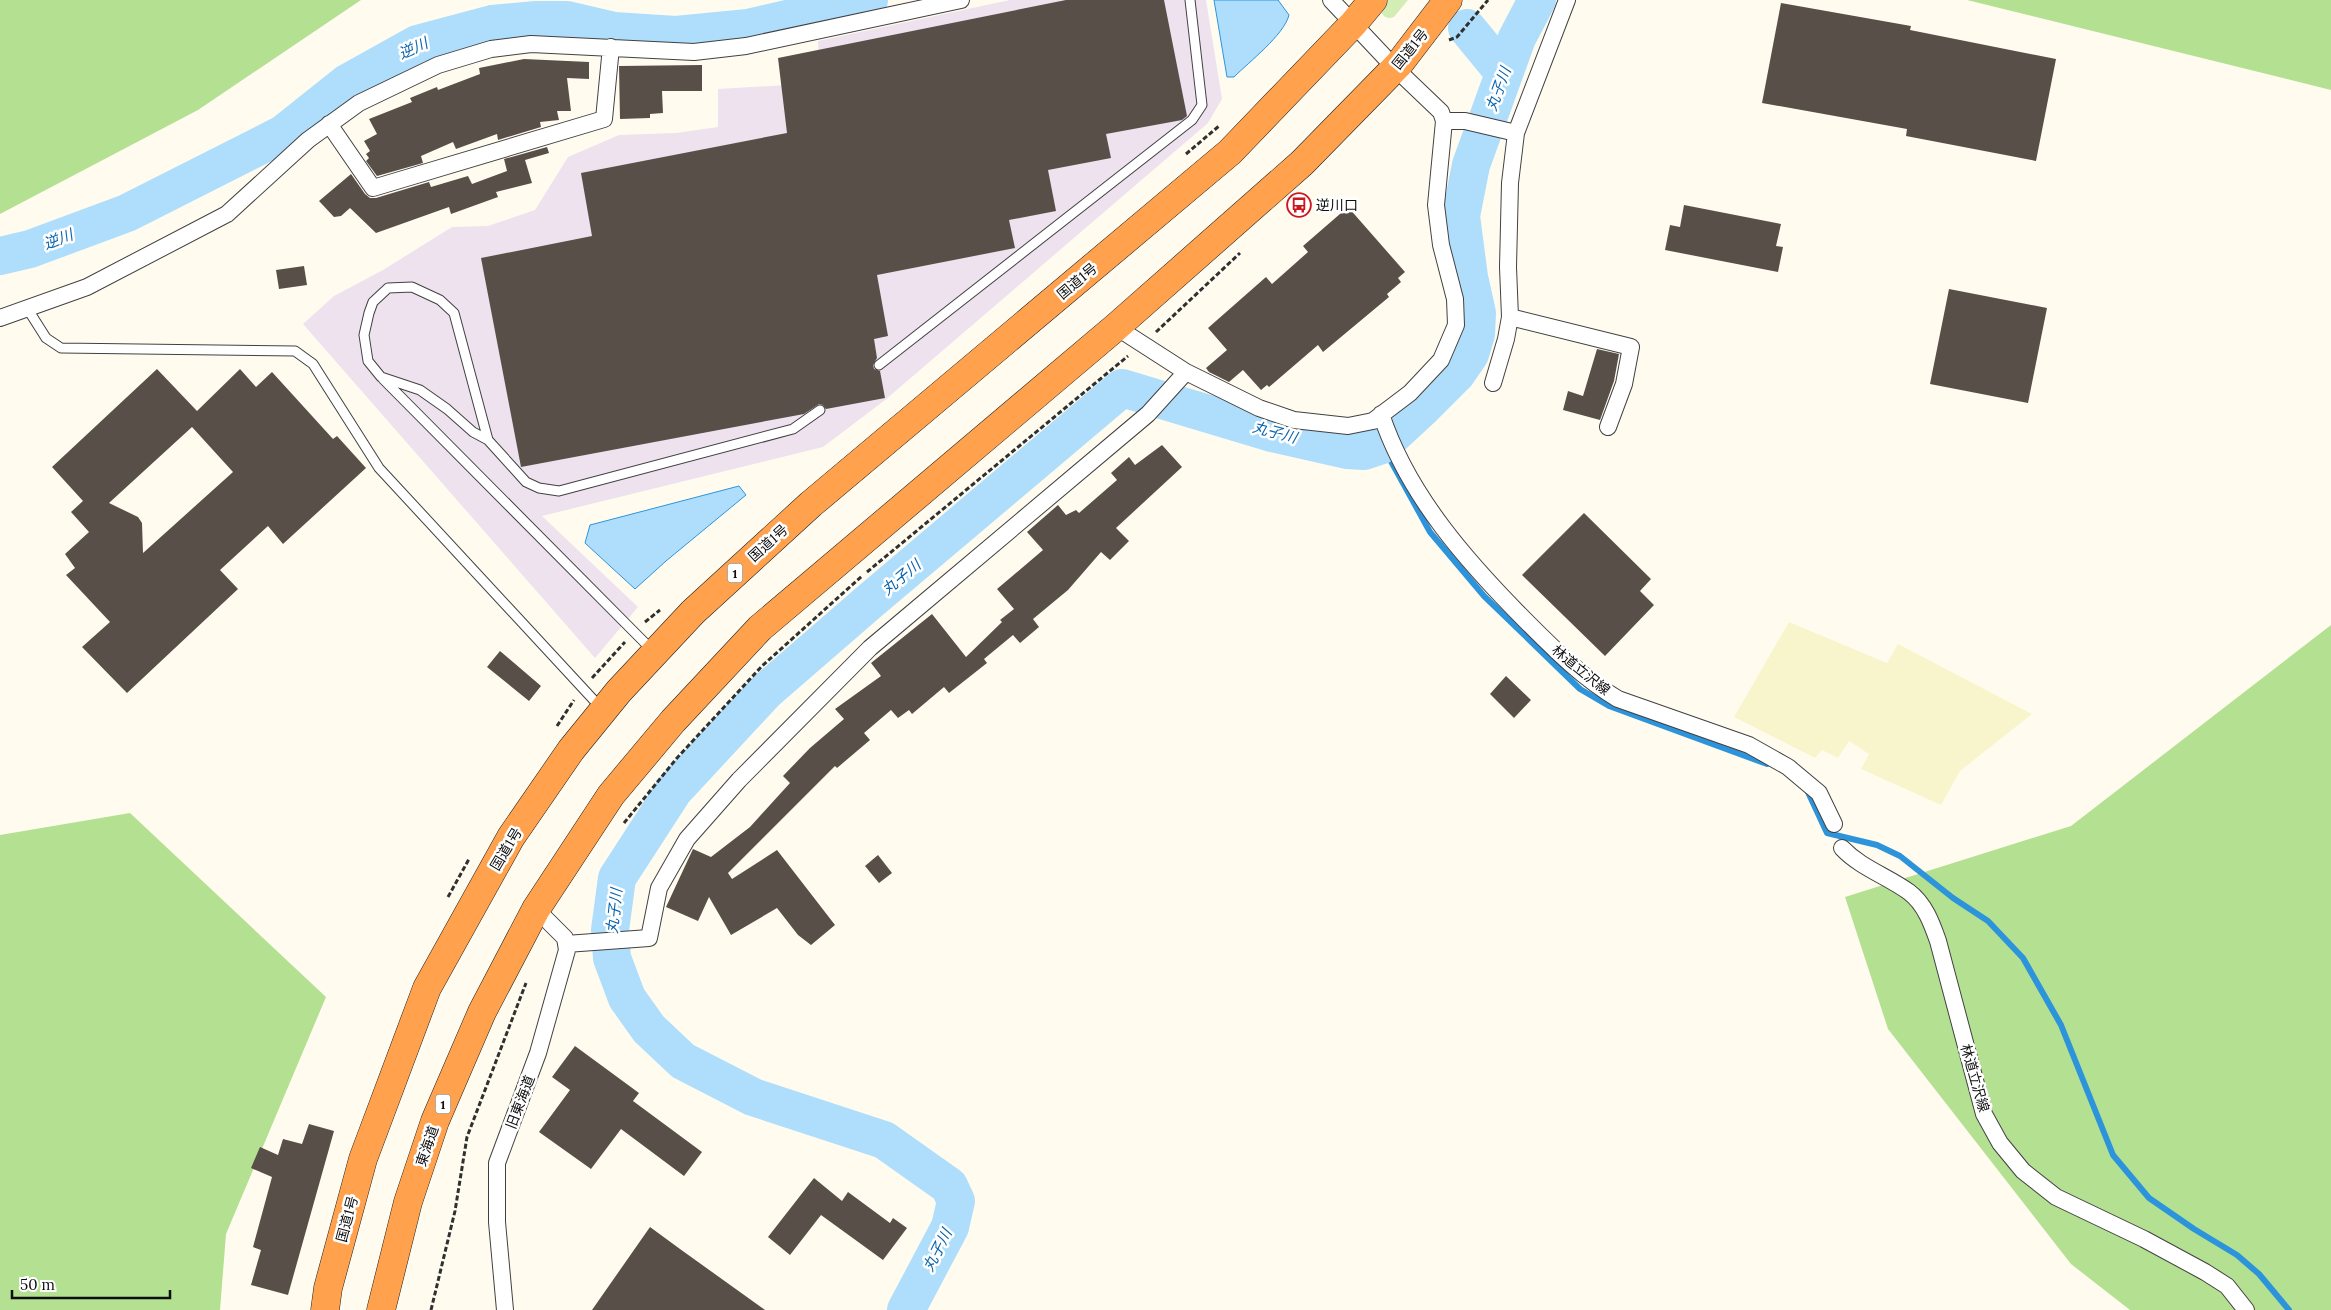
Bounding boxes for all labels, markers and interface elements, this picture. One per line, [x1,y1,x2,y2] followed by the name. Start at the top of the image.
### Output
[1388,25,1432,73] street label: 国道1号
[395,32,432,63] water label: 逆川
[1481,63,1515,113] water label: 丸子川
[1286,192,1312,218] bus stop icon: 逆川口
[1316,196,1358,214] place label: 逆川口
[41,224,77,253] water label: 逆川
[1053,259,1101,303] street label: 国道1号
[1251,417,1301,448] water label: 丸子川
[744,521,792,565] street label: 国道1号
[878,554,926,599] water label: 丸子川
[728,564,742,582] road number: 1
[1548,641,1614,699] street label: 林道立沢線
[486,824,526,874] street label: 国道1号
[602,886,626,934] water label: 丸子川
[1957,1042,1993,1114] street label: 林道立沢線
[502,1073,538,1131] street label: 旧東海道
[436,1094,450,1114] road number: 1
[412,1123,442,1169] street label: 東海道
[332,1194,362,1244] street label: 国道1号
[918,1224,957,1274] water label: 丸子川
[12,1268,170,1300] scale bar
[20,1275,55,1294] text: 50 m

